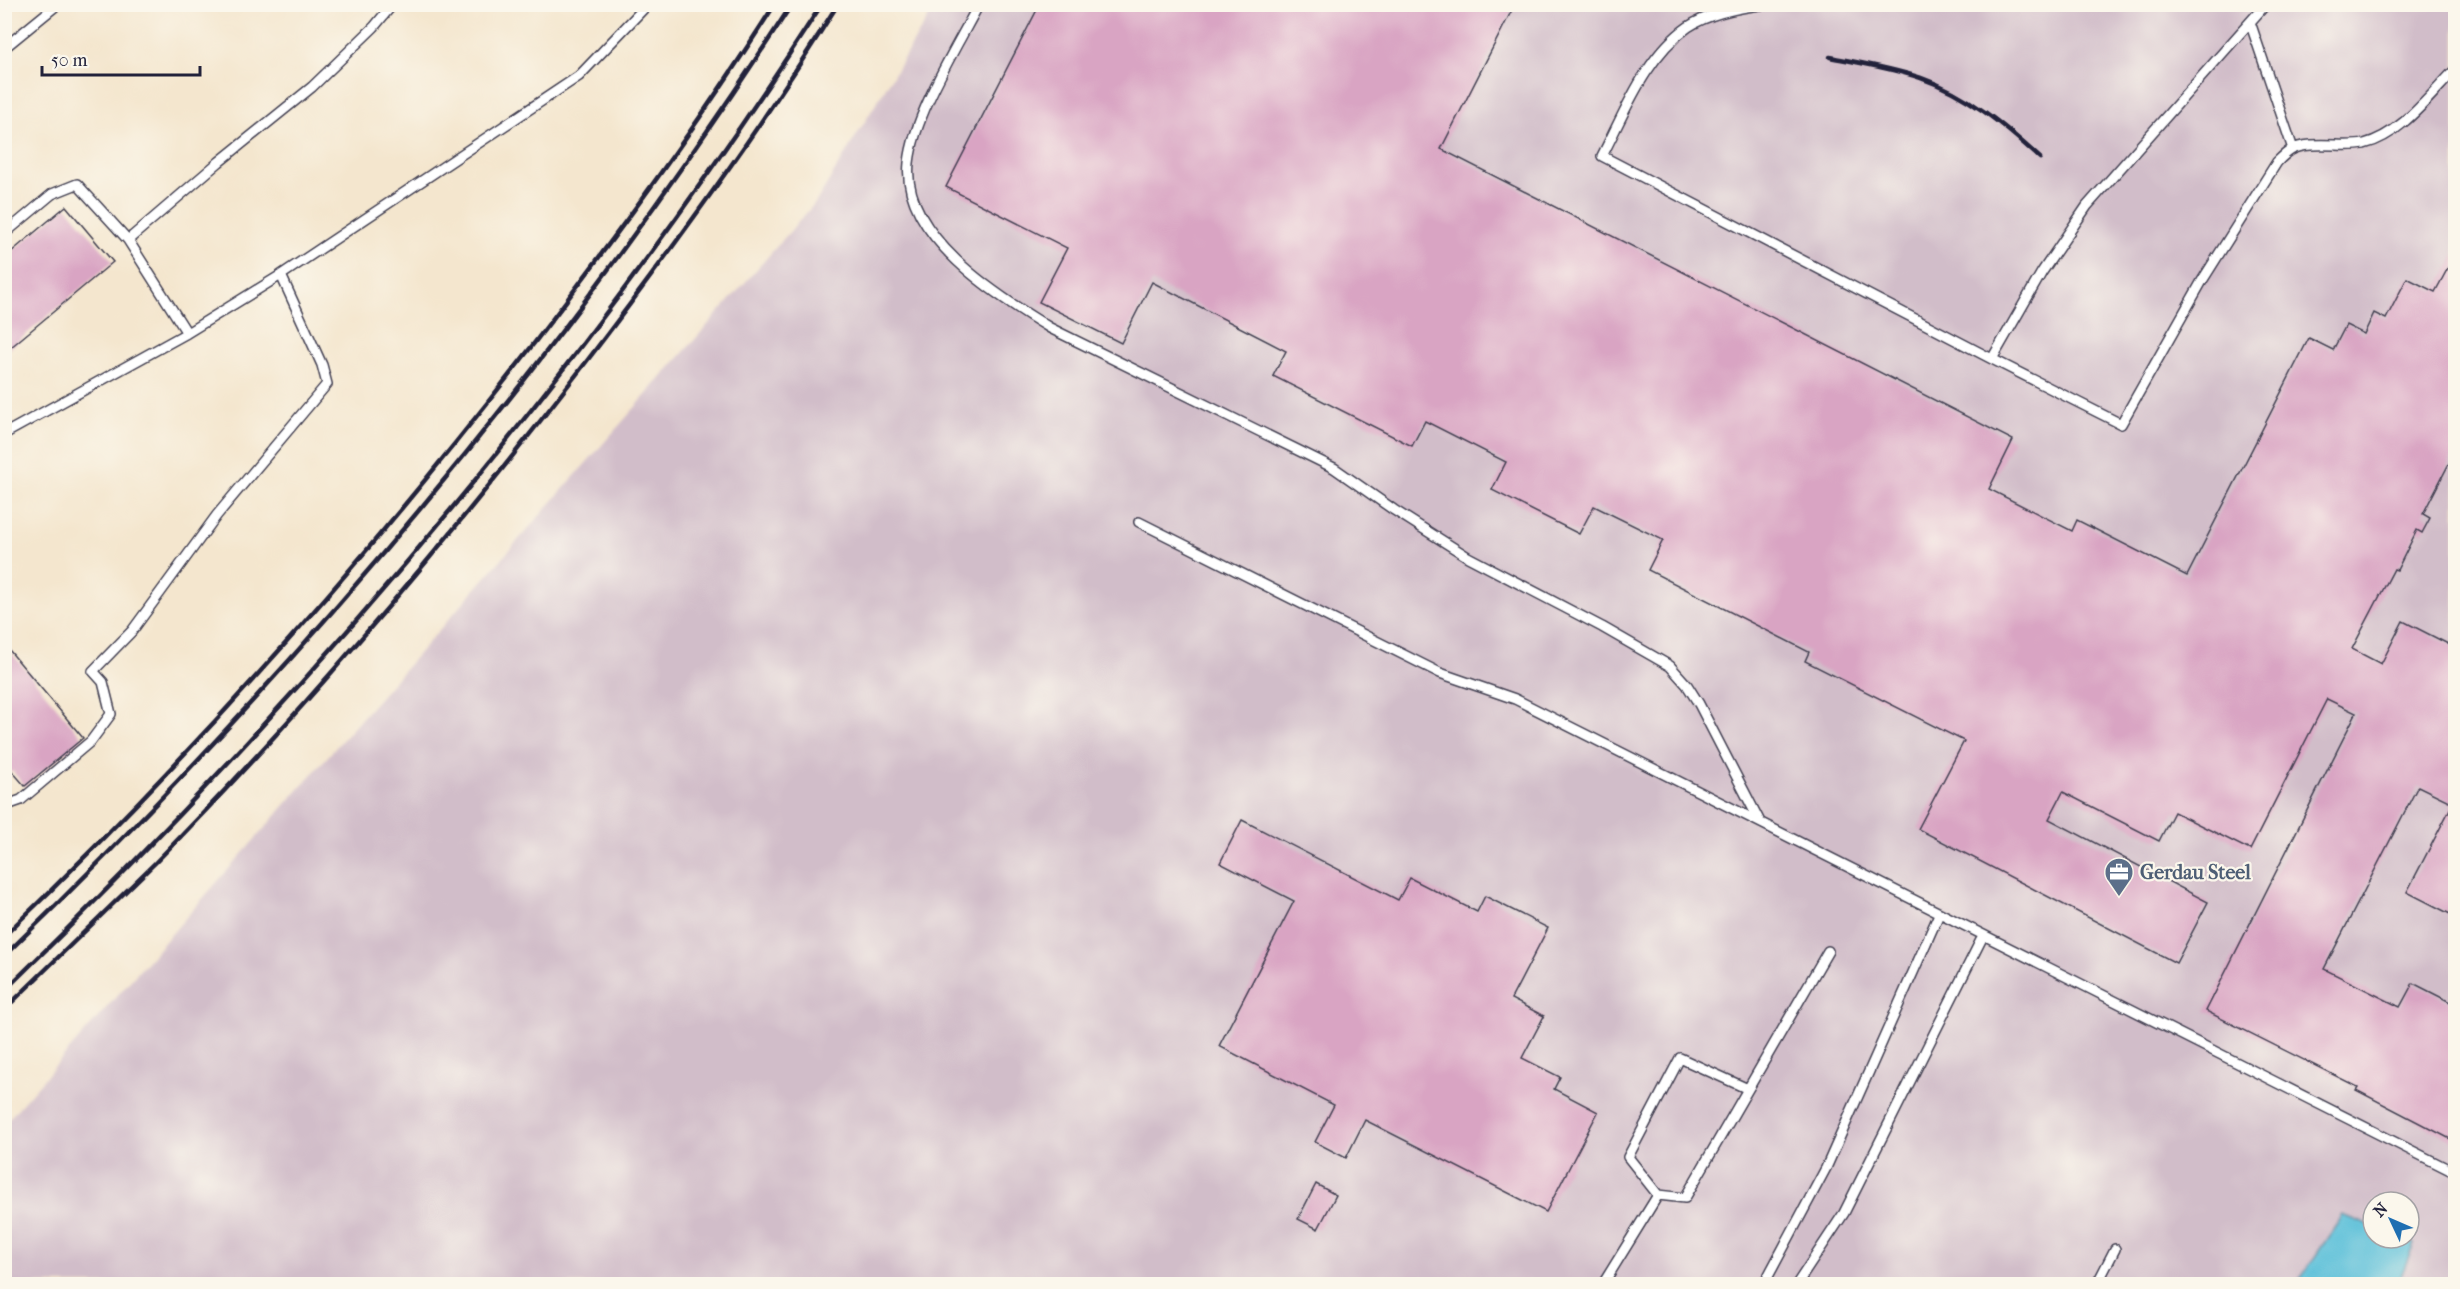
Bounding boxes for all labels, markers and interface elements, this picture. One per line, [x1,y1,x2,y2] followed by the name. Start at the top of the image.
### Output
[42,39,200,77] scale bar
[51,50,88,71] text: 50 m
[2103,856,2135,898] office icon: Gerdau Steel
[2140,861,2251,884] place label: Gerdau Steel
[2361,1190,2421,1250] north arrow
[2370,1198,2392,1221] text: N

